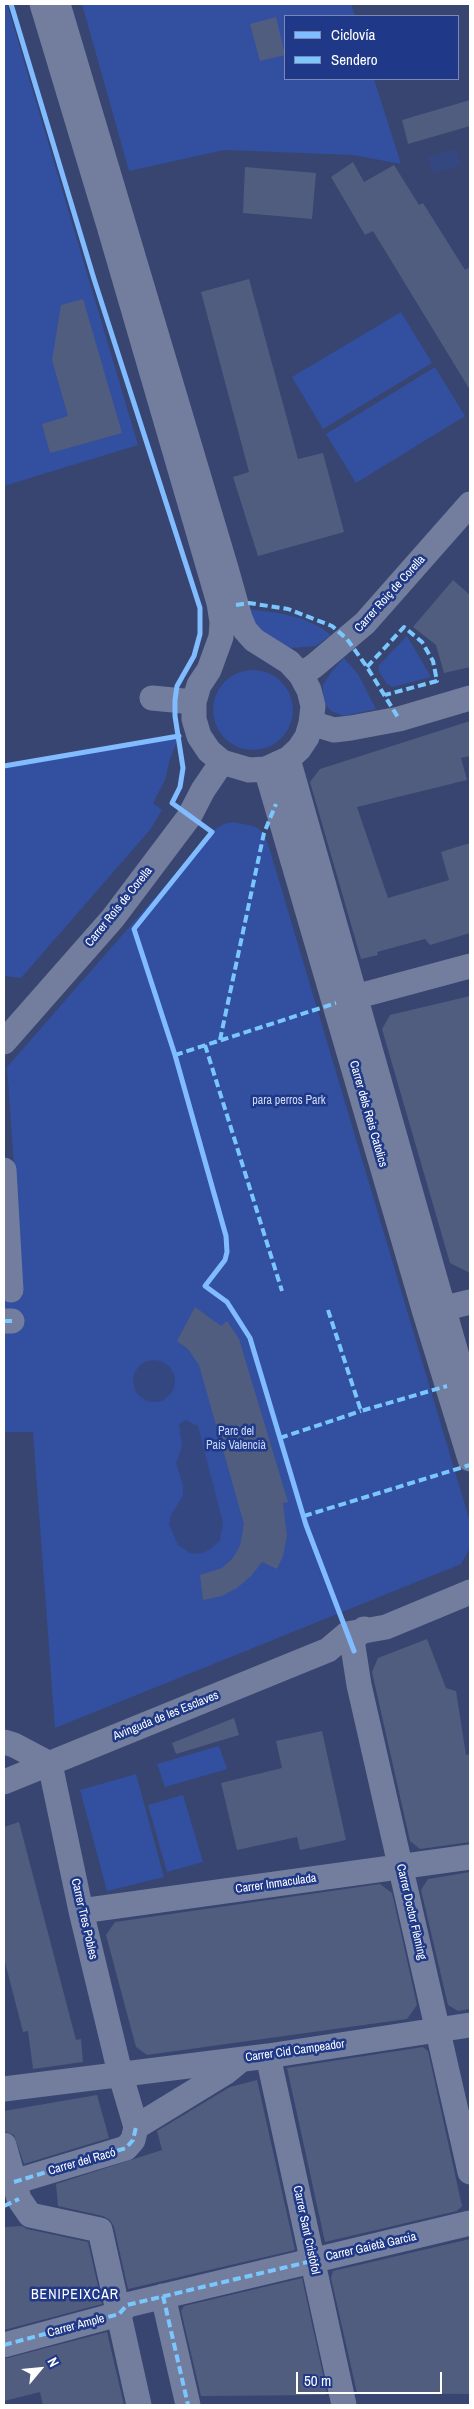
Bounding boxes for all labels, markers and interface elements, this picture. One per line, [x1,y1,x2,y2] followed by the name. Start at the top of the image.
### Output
[284,15,459,80] legend
[331,24,375,45] text: Ciclovía
[331,49,378,70] text: Sendero
[352,553,428,635] street label: Carrer Roiç de Corella
[82,864,156,950] street label: Carrer Roís de Corella
[346,1059,390,1169] street label: Carrer dels Reis Catolics
[252,1094,326,1108] park label: para perros Park
[206,1425,266,1453] park label: Parc del País Valencià
[111,1688,221,1744] street label: Avinguda de les Esclaves
[393,1863,429,1961] street label: Carrer Doctor Flèming
[235,1871,317,1897] street label: Carrer Inmaculada
[68,1877,100,1961] street label: Carrer Tres Pobles
[244,2037,346,2065] street label: Carrer Cid Campeador
[47,2146,117,2178] street label: Carrer del Racó
[290,2184,322,2276] street label: Carrer Sant Cristòfol
[324,2230,418,2264] street label: Carrer Gaietà Garcia
[30,2287,120,2303] district label: BENIPEIXCAR
[46,2311,106,2341] street label: Carrer Ample
[15,2344,65,2394] north arrow
[43,2354,63,2370] text: N
[299,2362,445,2394] scale bar
[304,2370,331,2391] text: 50 m

